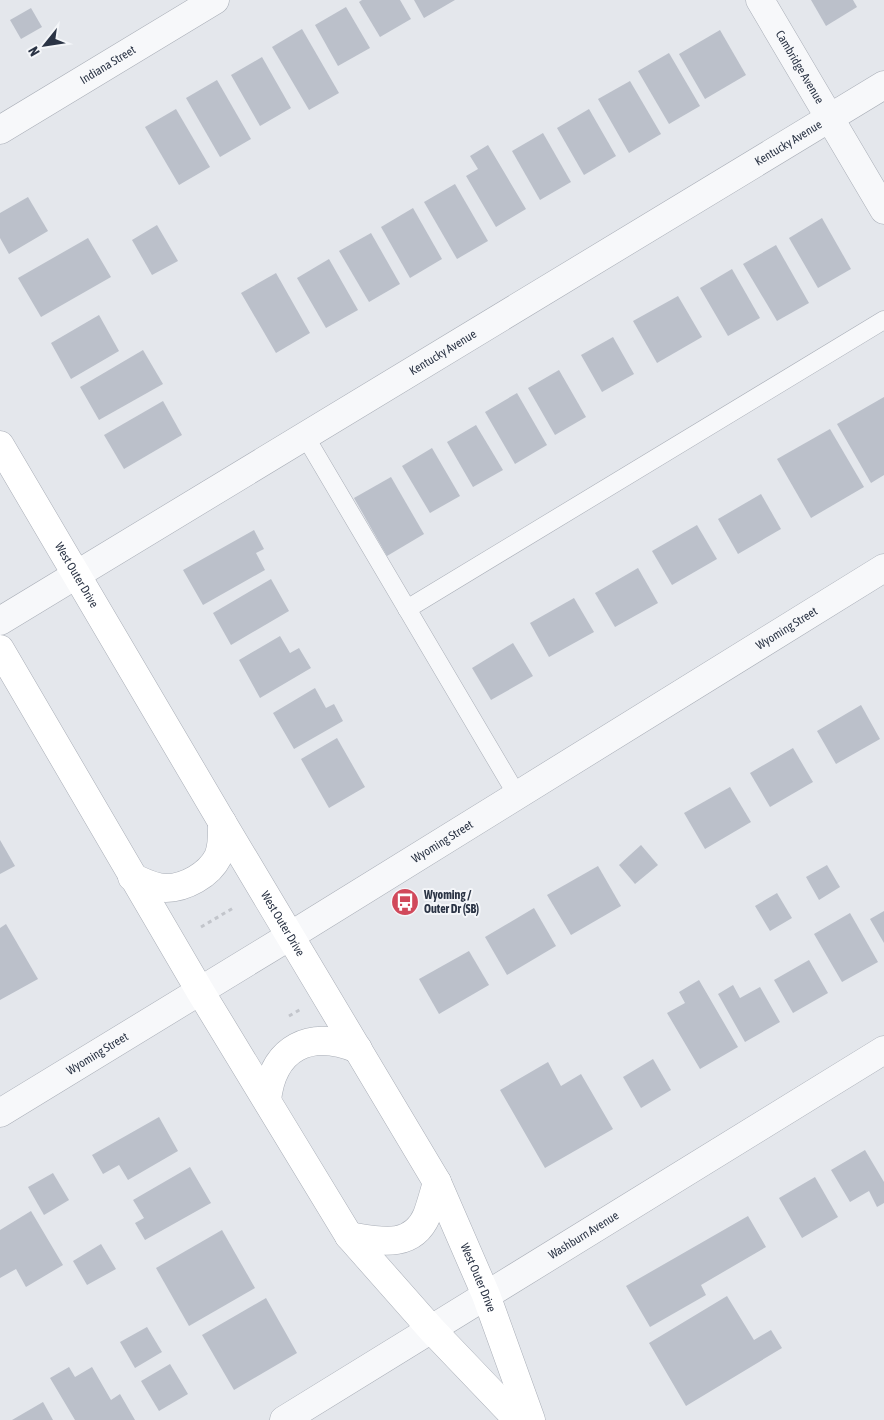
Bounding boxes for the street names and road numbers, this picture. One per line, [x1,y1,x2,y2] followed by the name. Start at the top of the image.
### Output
[773,28,827,106] street label: Cambridge Avenue
[77,42,139,87] street label: Indiana Street
[752,117,824,169] street label: Kentucky Avenue
[407,327,479,378] street label: Kentucky Avenue
[52,540,101,610] street label: West Outer Drive
[753,604,820,653] street label: Wyoming Street
[409,817,476,866] street label: Wyoming Street
[258,889,308,959] street label: West Outer Drive
[64,1029,131,1078] street label: Wyoming Street
[546,1208,621,1262] street label: Washburn Avenue
[457,1241,499,1314] street label: West Outer Drive

